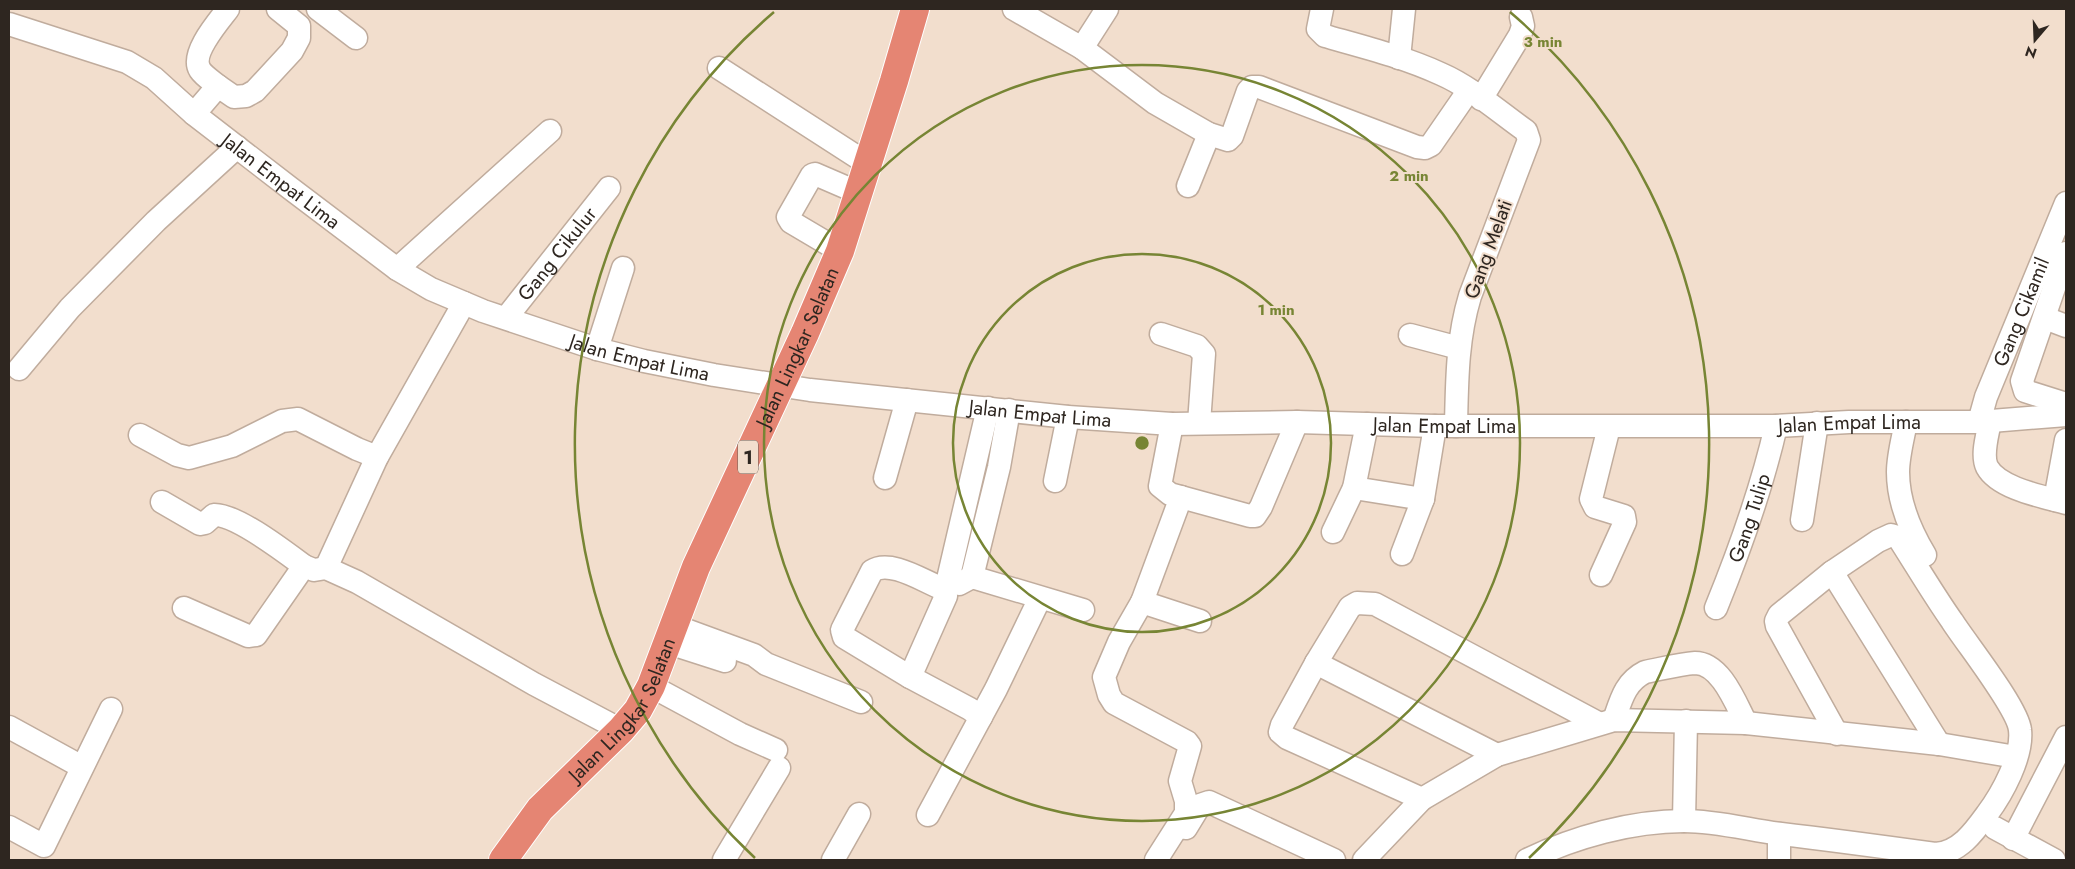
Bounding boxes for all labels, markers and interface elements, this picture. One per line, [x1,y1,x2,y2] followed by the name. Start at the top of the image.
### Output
[2010,15,2060,65] north arrow
[1524,31,1562,53] text: 3 min
[2022,41,2039,64] text: N
[213,124,346,236] street label: Jalan Empat Lima
[1389,165,1429,187] text: 2 min
[1457,195,1520,303] street label: Gang Melati
[511,201,604,307] street label: Gang Cikulur
[1986,253,2057,371] street label: Gang Cikamil
[748,263,846,435] street label: Jalan Lingkar Selatan
[1257,299,1295,321] text: 1 min
[563,326,712,389] street label: Jalan Empat Lima
[964,392,1112,435] street label: Jalan Empat Lima
[1774,408,1921,441] street label: Jalan Empat Lima
[1370,410,1516,441] street label: Jalan Empat Lima
[1133,434,1151,452] centre of rings
[738,441,758,474] road number: 1
[1721,470,1778,567] street label: Gang Tulip
[560,634,683,791] street label: Jalan Lingkar Selatan

